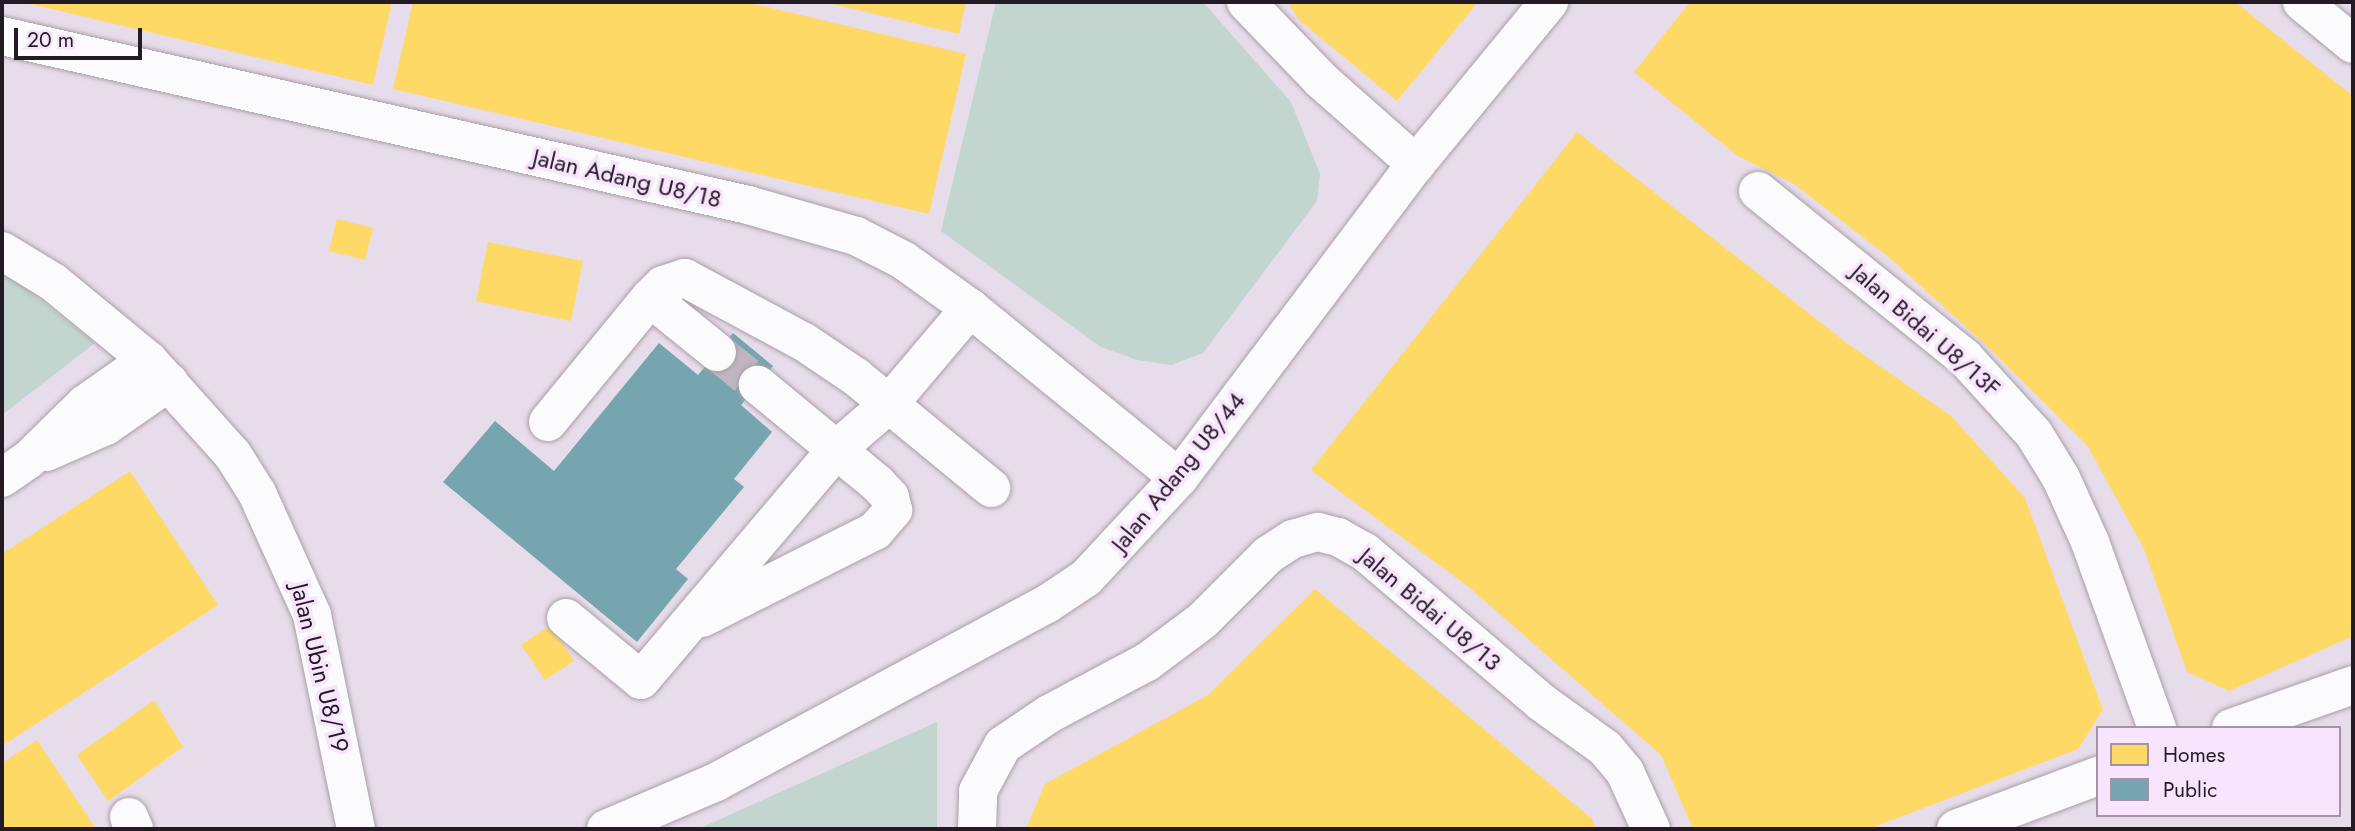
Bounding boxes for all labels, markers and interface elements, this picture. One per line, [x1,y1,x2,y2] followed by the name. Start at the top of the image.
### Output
[18,14,145,58] scale bar
[27,25,74,55] text: 20 m
[530,142,724,214] street label: Jalan Adang U8/18
[1845,257,2007,403] street label: Jalan Bidai U8/13F
[1105,386,1251,558] street label: Jalan Adang U8/44
[1353,541,1507,677] street label: Jalan Bidai U8/13
[285,580,355,756] street label: Jalan Ubin U8/19
[2096,726,2341,817] legend
[2163,740,2225,770] text: Homes
[2163,775,2217,805] text: Public

